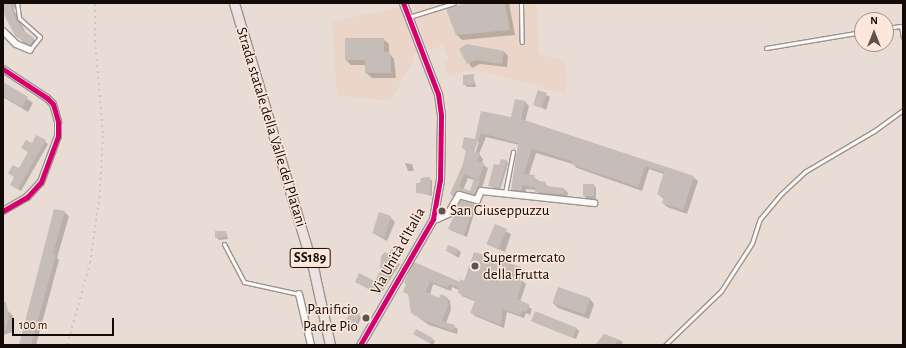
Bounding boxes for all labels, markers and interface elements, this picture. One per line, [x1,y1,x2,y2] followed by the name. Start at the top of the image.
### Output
[854,12,894,52] north arrow
[870,15,878,26] text: N
[232,25,310,229] street label: Strada statale della Valle del Platani
[450,202,549,220] place label: San Giuseppuzzu
[367,205,429,297] street label: Via Unità d'Italia
[437,206,447,216] marker: San Giuseppuzzu
[289,246,331,270] road number: SS189
[483,248,565,283] place label: Supermercato della Frutta
[470,261,480,271] marker: Supermercato della Frutta
[303,300,358,335] place label: Panificio Padre Pio
[14,310,116,336] scale bar
[361,313,371,323] marker: Panificio Padre Pio
[19,319,47,331] text: 100 m

